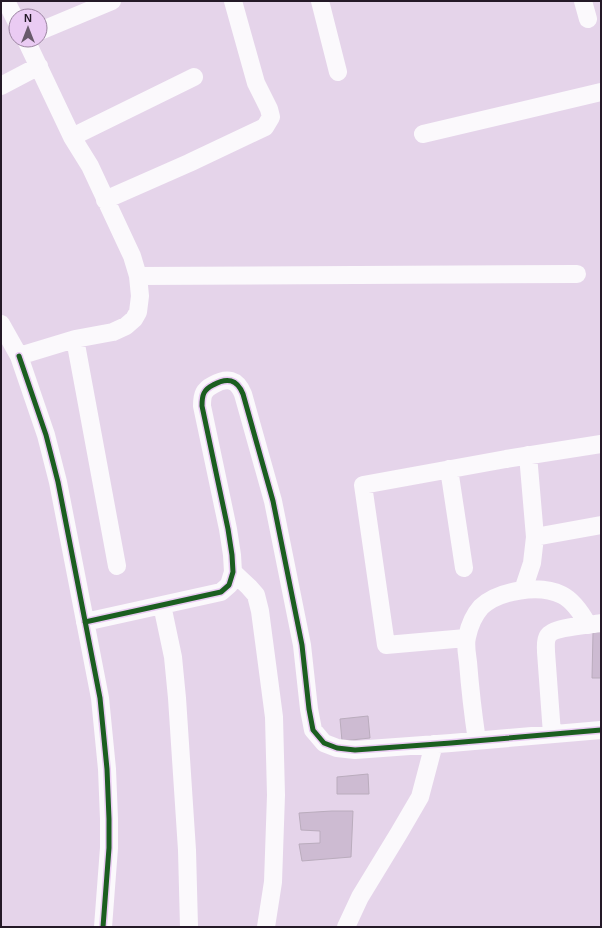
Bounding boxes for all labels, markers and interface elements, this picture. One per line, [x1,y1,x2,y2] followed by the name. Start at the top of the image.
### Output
[8,8,48,48] north arrow
[24,12,32,24] text: N

